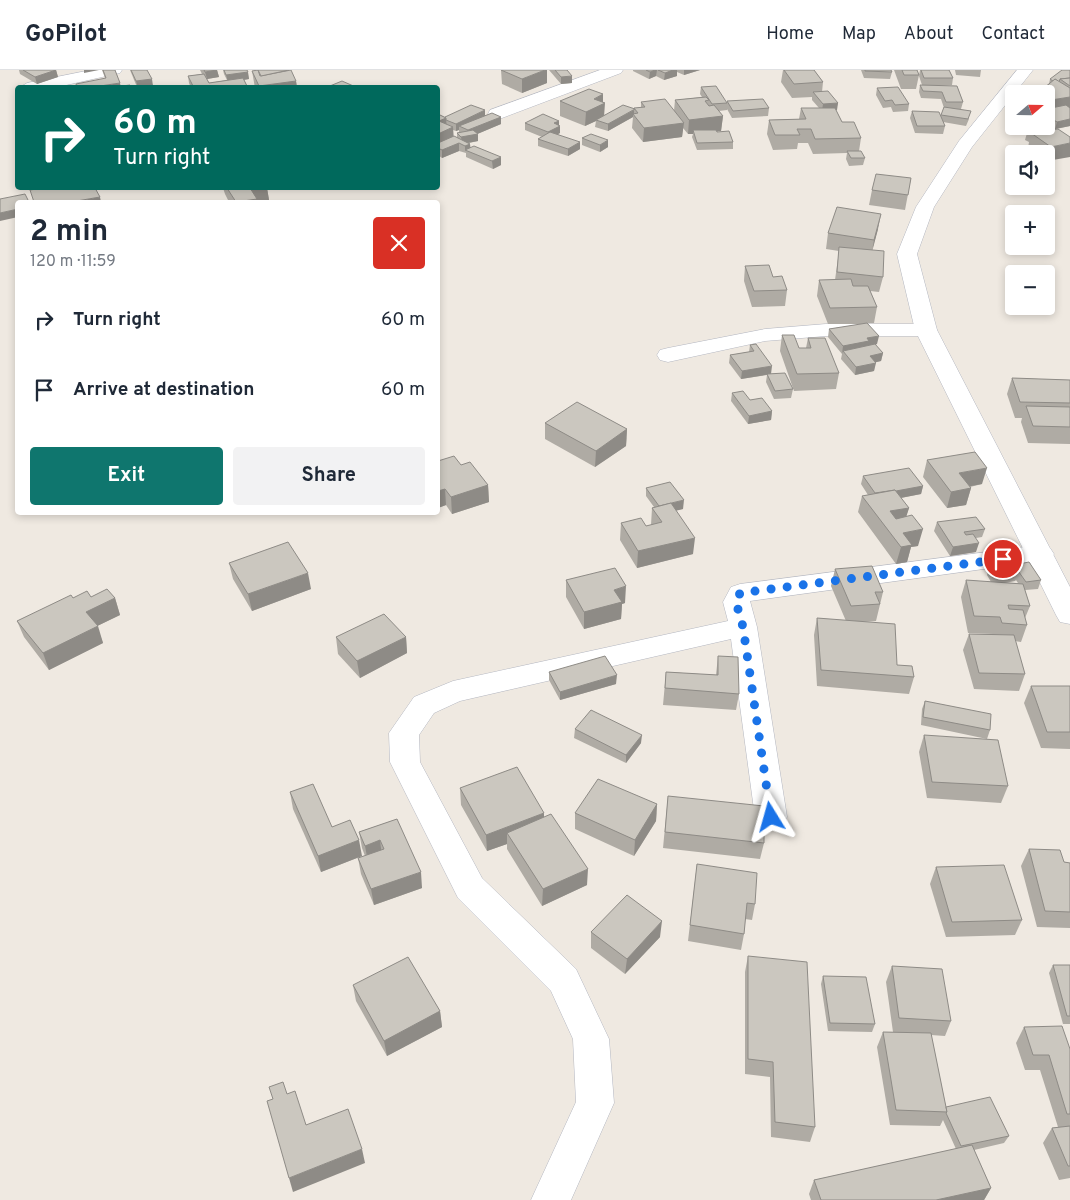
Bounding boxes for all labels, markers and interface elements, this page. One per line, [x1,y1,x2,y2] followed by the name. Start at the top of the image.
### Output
[25,20,107,50] text: GoPilot
[766,23,814,46] text: Home
[842,23,876,46] text: Map
[904,23,953,46] text: About
[981,23,1045,46] text: Contact
[1005,85,1055,135] north arrow
[1005,85,1055,315] map controls
[113,102,197,146] text: 60 m
[30,105,95,170] icon: right
[113,145,210,172] text: Turn right
[1005,145,1055,195] button: sound
[1005,205,1055,255] button: +
[30,214,108,251] text: 2 min
[373,217,425,269] button: close
[30,252,116,272] text: 120 m · 11:59
[1005,265,1055,315] button: −
[30,306,58,334] icon: right
[73,308,161,332] text: Turn right
[381,308,425,332] text: 60 m
[30,376,58,404] icon: arrive
[73,378,254,402] text: Arrive at destination
[381,378,425,402] text: 60 m
[30,447,223,505] button: Exit
[233,447,425,505] button: Share
[982,538,1024,580] pin
[989,545,1017,573] icon: arrive
[744,790,796,842] position arrow

